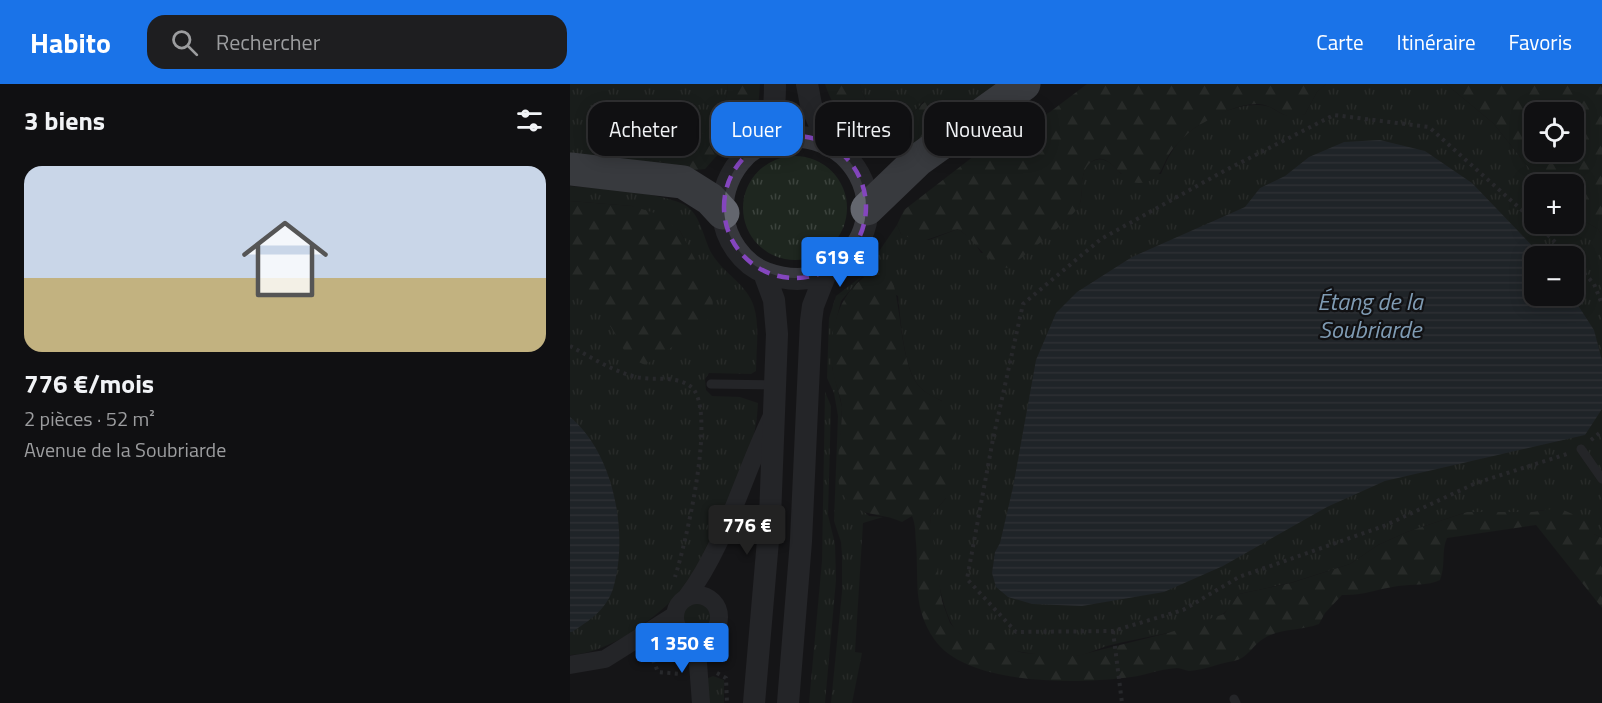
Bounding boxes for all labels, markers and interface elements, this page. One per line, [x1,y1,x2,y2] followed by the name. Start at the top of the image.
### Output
[147,15,567,69] search box
[30,21,111,64] text: Habito
[216,25,320,59] text: Rechercher
[168,26,201,59] icon: search
[1316,26,1364,58] text: Carte
[1397,26,1476,58] text: Itinéraire
[1509,26,1572,58] text: Favoris
[24,101,105,140] text: 3 biens
[588,102,699,156] chip: Acheter
[711,102,803,156] chip: Louer
[815,102,912,156] chip: Filtres
[924,102,1045,156] chip: Nouveau
[1524,102,1584,306] map controls
[1524,102,1584,162] button: locate
[513,104,546,137] icon: filters
[1524,174,1584,234] button: +
[231,205,339,313] icon: home
[798,237,882,288] pin: 619 €
[815,241,865,272] text: 619 €
[1524,246,1584,306] button: −
[1317,283,1425,347] water label: Étang de la Soubriarde
[24,364,154,403] text: 776 €/mois
[24,403,155,434] text: 2 pièces · 52 m²
[24,434,226,465] text: Avenue de la Soubriarde
[705,505,789,556] pin: 776 €
[722,509,772,540] text: 776 €
[627,623,737,674] pin: 1 350 €
[650,627,714,658] text: 1 350 €

